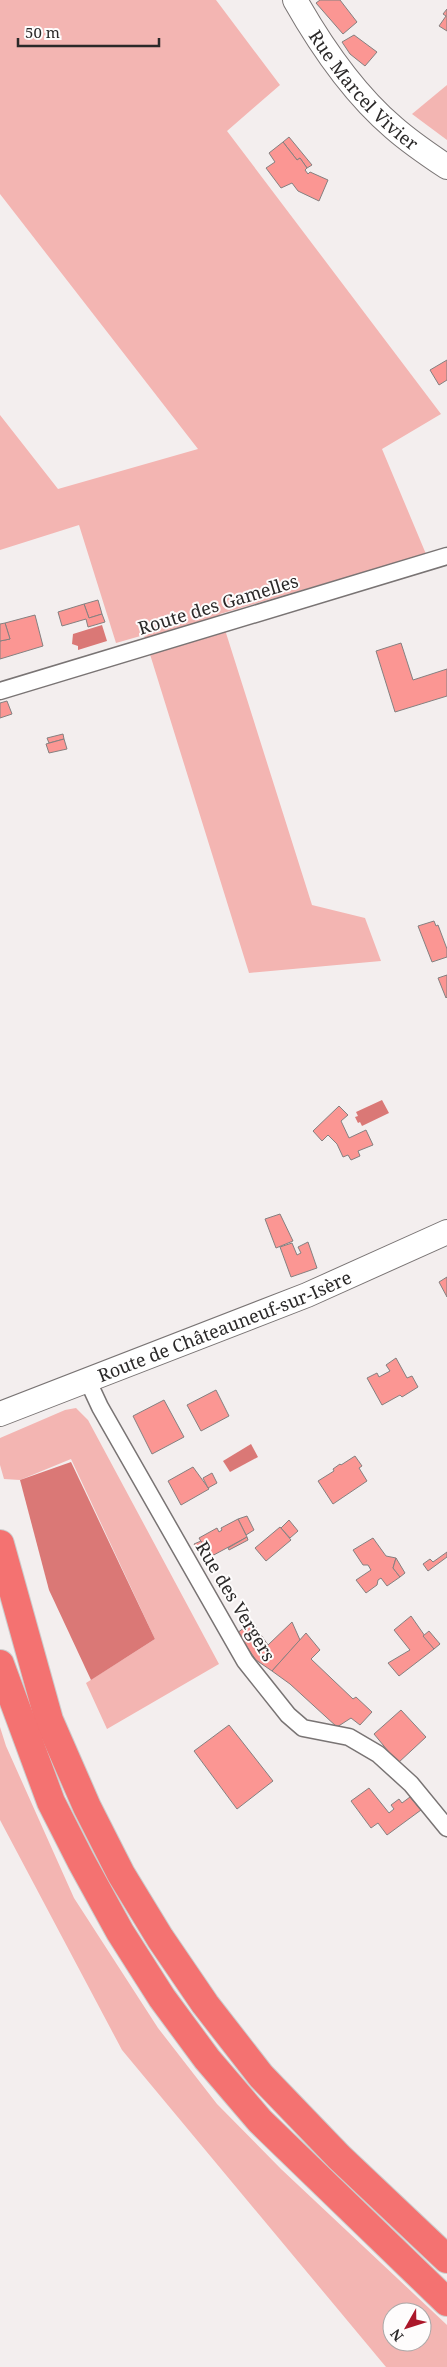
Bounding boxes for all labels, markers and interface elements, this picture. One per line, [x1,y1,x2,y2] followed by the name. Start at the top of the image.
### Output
[18,15,159,47] scale bar
[25,22,60,42] text: 50 m
[304,25,424,156] street label: Rue Marcel Vivier
[135,568,301,640] street label: Route des Gamelles
[94,1265,355,1387] street label: Route de Châteauneuf-sur-Isère
[191,1536,281,1666] street label: Rue des Vergers
[382,2302,432,2352] north arrow
[386,2325,407,2346] text: N

